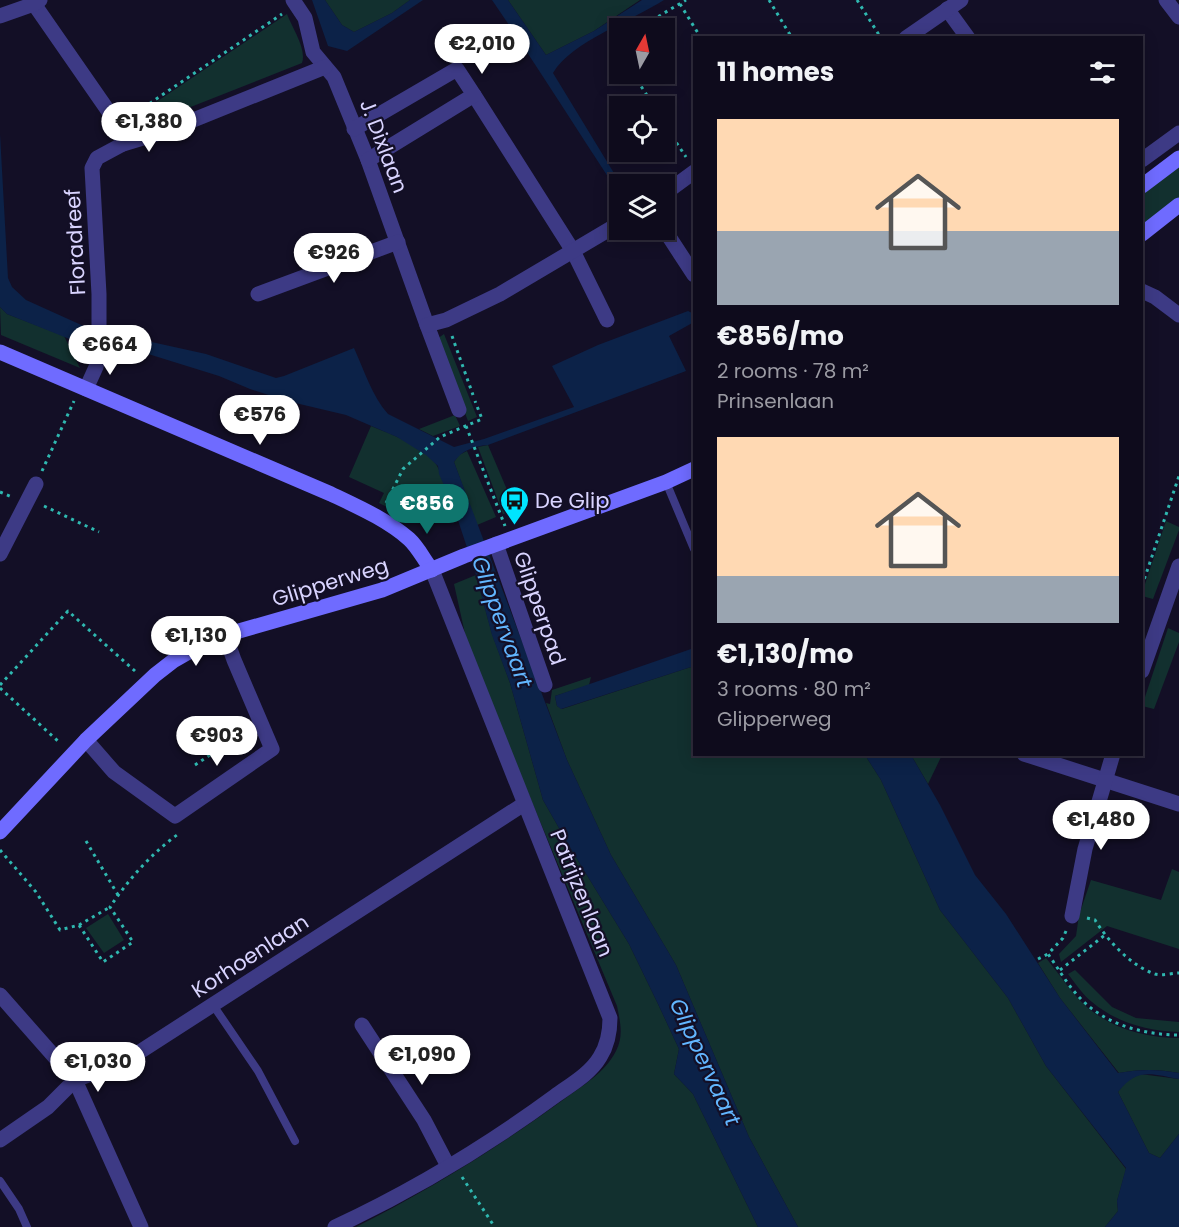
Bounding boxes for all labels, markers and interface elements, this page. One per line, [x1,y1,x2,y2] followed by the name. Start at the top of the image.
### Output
[609,18,675,84] north arrow
[609,18,675,240] map controls
[433,24,531,75] pin: €2,010
[449,29,515,57] text: €2,010
[717,54,834,90] text: 11 homes
[1086,56,1119,89] icon: filters
[353,95,415,197] street label: J. Dixlaan
[609,96,675,162] button: locate
[100,102,198,153] pin: €1,380
[115,107,183,135] text: €1,380
[864,158,972,266] icon: home
[609,174,675,240] button: layers
[58,188,92,296] street label: Floradreef
[298,233,370,284] pin: €926
[308,238,360,266] text: €926
[717,318,844,354] text: €856/mo
[74,325,146,376] pin: €664
[83,330,137,358] text: €664
[717,357,869,385] text: 2 rooms · 78 m²
[717,387,834,415] text: Prinsenlaan
[224,395,296,446] pin: €576
[234,400,286,428] text: €576
[864,476,972,584] icon: home
[391,484,463,535] pin: €856
[498,484,530,526] bus stop icon: De Glip
[535,486,609,515] place label: De Glip
[400,489,454,517] text: €856
[507,547,573,669] street label: Glipperpad
[268,551,392,613] street label: Glipperweg
[464,552,540,693] water label: Glippervaart
[147,616,245,667] pin: €1,130
[165,621,227,649] text: €1,130
[717,636,853,672] text: €1,130/mo
[717,675,871,703] text: 3 rooms · 80 m²
[717,705,832,733] text: Glipperweg
[181,716,253,767] pin: €903
[190,721,244,749] text: €903
[1052,800,1150,851] pin: €1,480
[1067,805,1135,833] text: €1,480
[543,825,621,961] street label: Patrijzenlaan
[186,907,314,1005] street label: Korhoenlaan
[662,993,749,1132] water label: Glippervaart
[373,1035,471,1086] pin: €1,090
[388,1040,456,1068] text: €1,090
[49,1042,147,1093] pin: €1,030
[64,1047,132,1075] text: €1,030

